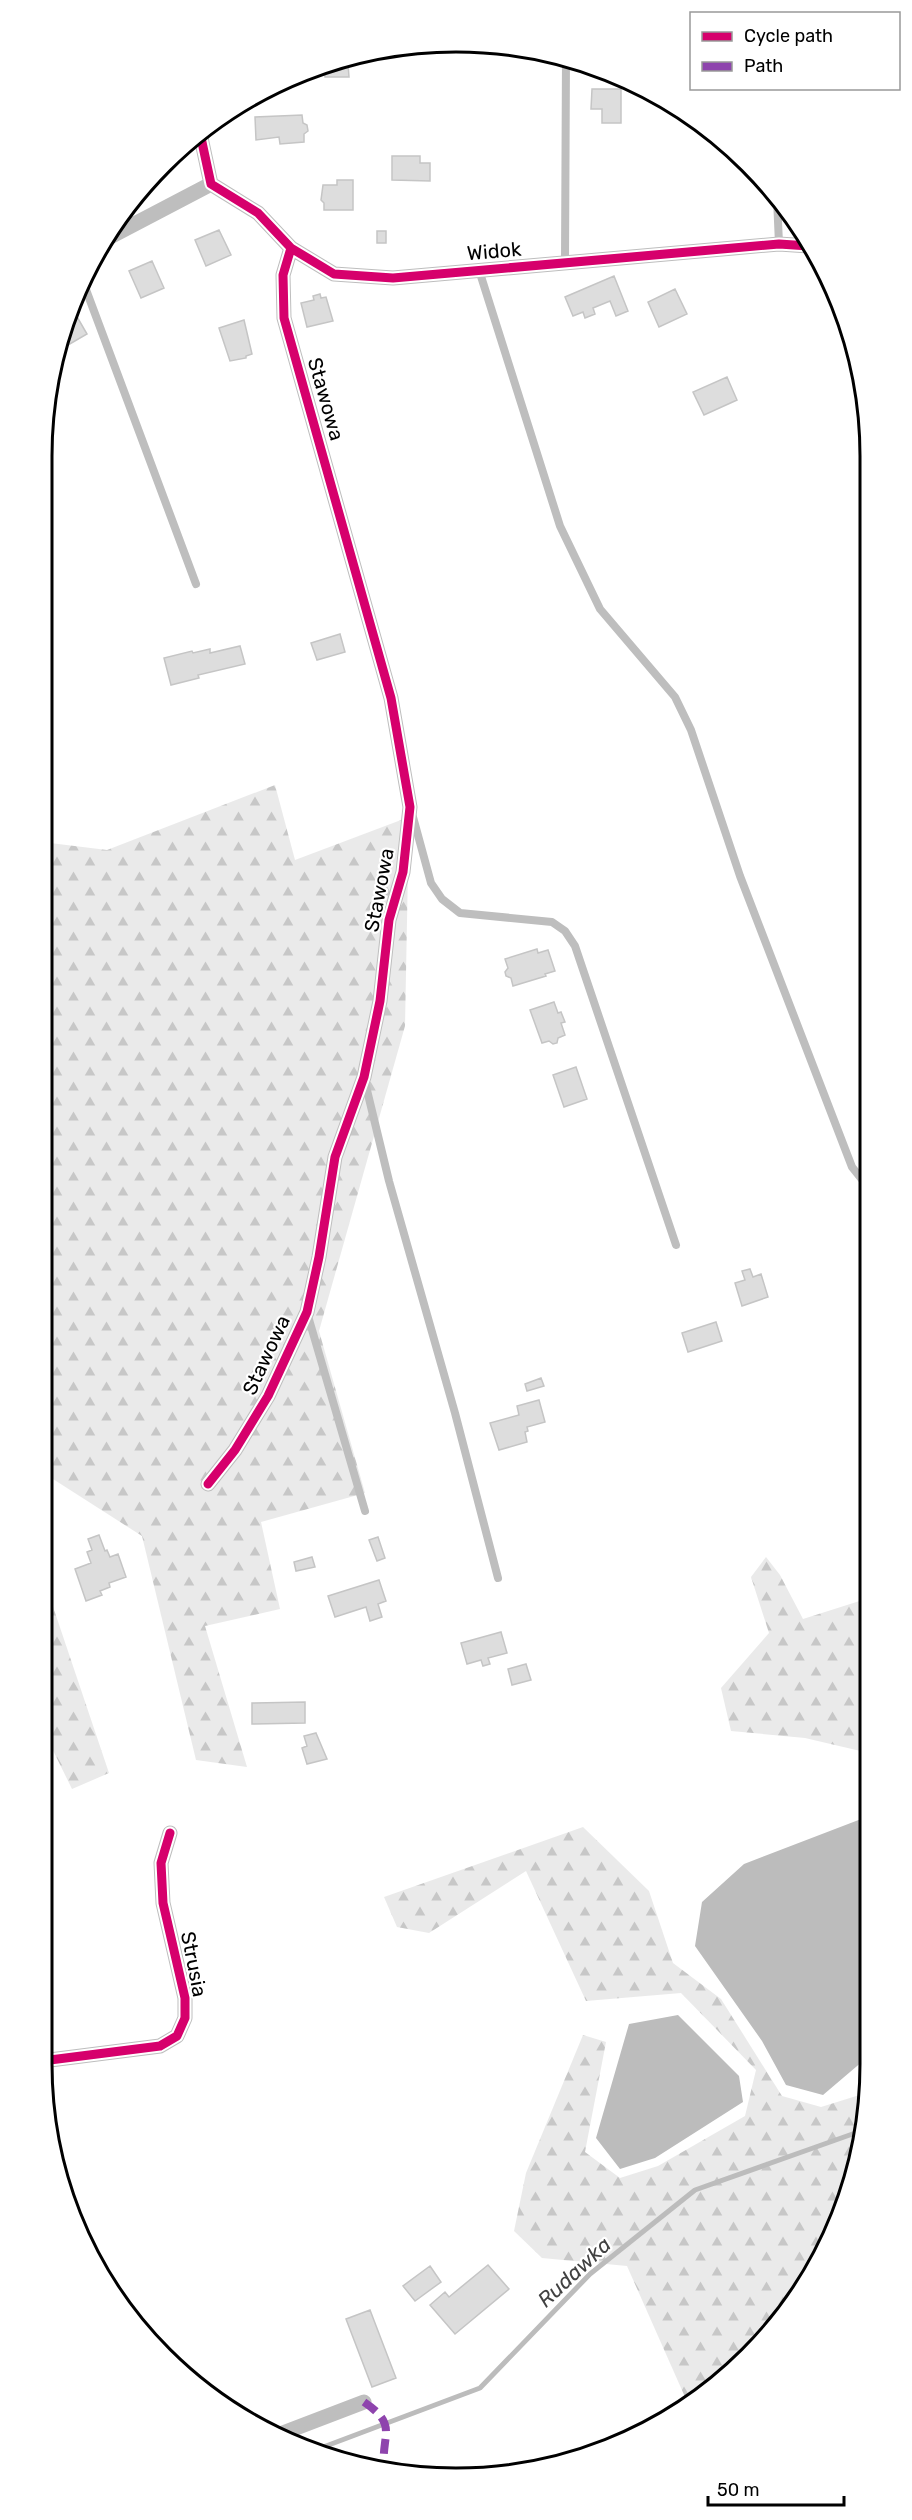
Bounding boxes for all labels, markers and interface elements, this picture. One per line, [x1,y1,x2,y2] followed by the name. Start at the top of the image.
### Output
[690,12,900,90] legend
[744,25,833,47] text: Cycle path
[744,55,783,77] text: Path
[466,237,523,265] street label: Widok
[303,355,349,443] street label: Stawowa
[359,846,399,934] street label: Stawowa
[237,1311,295,1399] street label: Stawowa
[176,1929,212,1999] street label: Strusia
[532,2232,616,2312] water label: Rudawka
[708,2469,844,2507] scale bar
[717,2479,760,2501] text: 50 m

